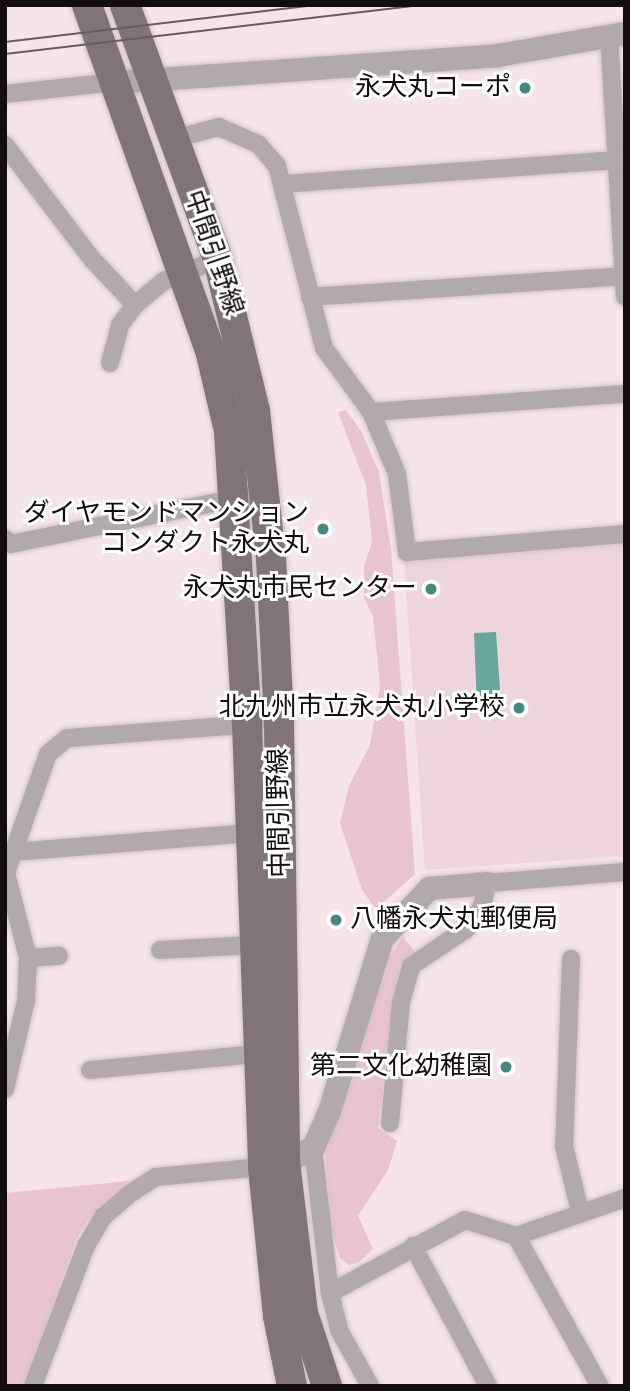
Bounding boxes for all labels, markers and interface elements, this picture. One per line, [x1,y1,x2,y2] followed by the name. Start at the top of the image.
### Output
[355,72,511,104] place label: 永犬丸コーポ
[517,80,533,96] marker: 永犬丸コーポ
[177,186,249,320] street label: 中間引野線
[23,498,309,560] place label: ダイヤモンドマンション コンダクト永犬丸
[315,521,331,537] marker: ダイヤモンドマンション コンダクト永犬丸
[183,573,417,605] place label: 永犬丸市民センター
[423,581,439,597] marker: 永犬丸市民センター
[219,692,505,724] place label: 北九州市立永犬丸小学校
[511,700,527,716] marker: 北九州市立永犬丸小学校
[263,748,297,878] street label: 中間引野線
[350,904,558,936] place label: 八幡永犬丸郵便局
[328,912,344,928] marker: 八幡永犬丸郵便局
[310,1051,492,1083] place label: 第二文化幼稚園
[498,1059,514,1075] marker: 第二文化幼稚園

